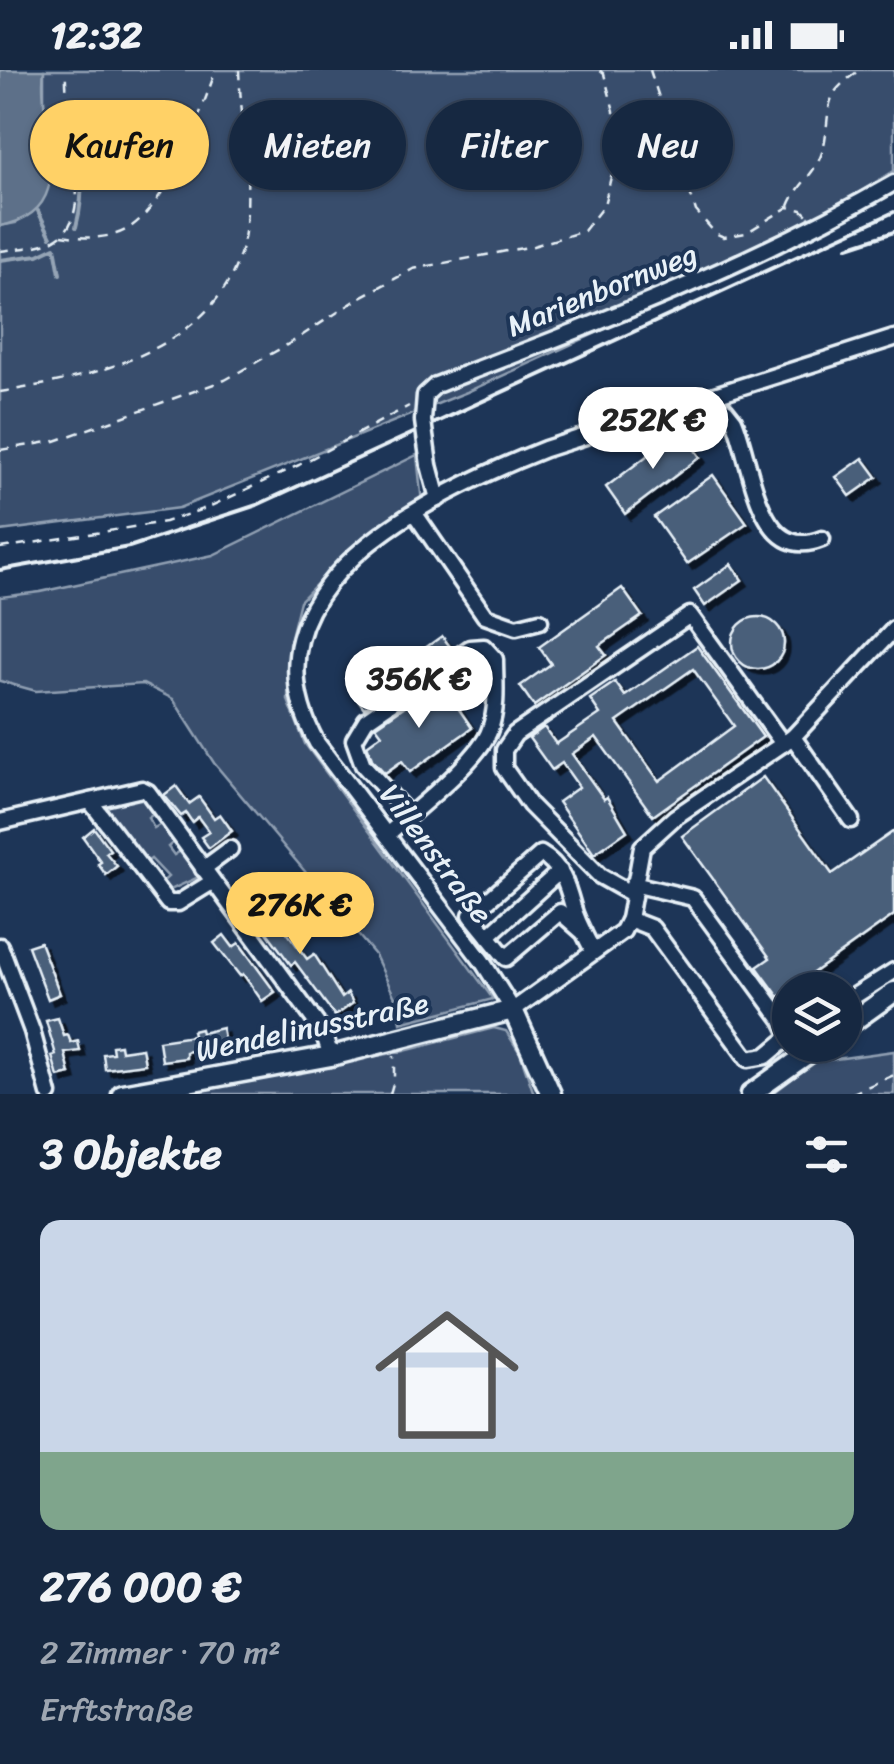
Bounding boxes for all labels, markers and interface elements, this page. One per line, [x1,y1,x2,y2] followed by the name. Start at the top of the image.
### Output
[50,2,143,69] text: 12:32
[30,100,209,190] chip: Kaufen
[229,100,406,190] chip: Mieten
[426,100,582,190] chip: Filter
[602,100,733,190] chip: Neu
[498,227,706,353] street label: Marienbornweg
[572,387,734,472] pin: 252K €
[600,391,706,448] text: 252K €
[338,646,500,731] pin: 356K €
[367,650,471,707] text: 356K €
[365,772,507,936] street label: Villenstraße
[219,872,381,957] pin: 276K €
[248,876,352,933] text: 276K €
[772,972,862,1062] map controls
[772,972,862,1062] button: layers
[191,976,433,1078] street label: Wendelinusstraße
[40,1117,222,1191] text: 3 Objekte
[799,1127,854,1182] icon: filters
[357,1285,537,1465] icon: home
[40,1550,241,1624] text: 276 000 €
[40,1624,281,1681] text: 2 Zimmer · 70 m²
[40,1681,193,1738] text: Erftstraße

